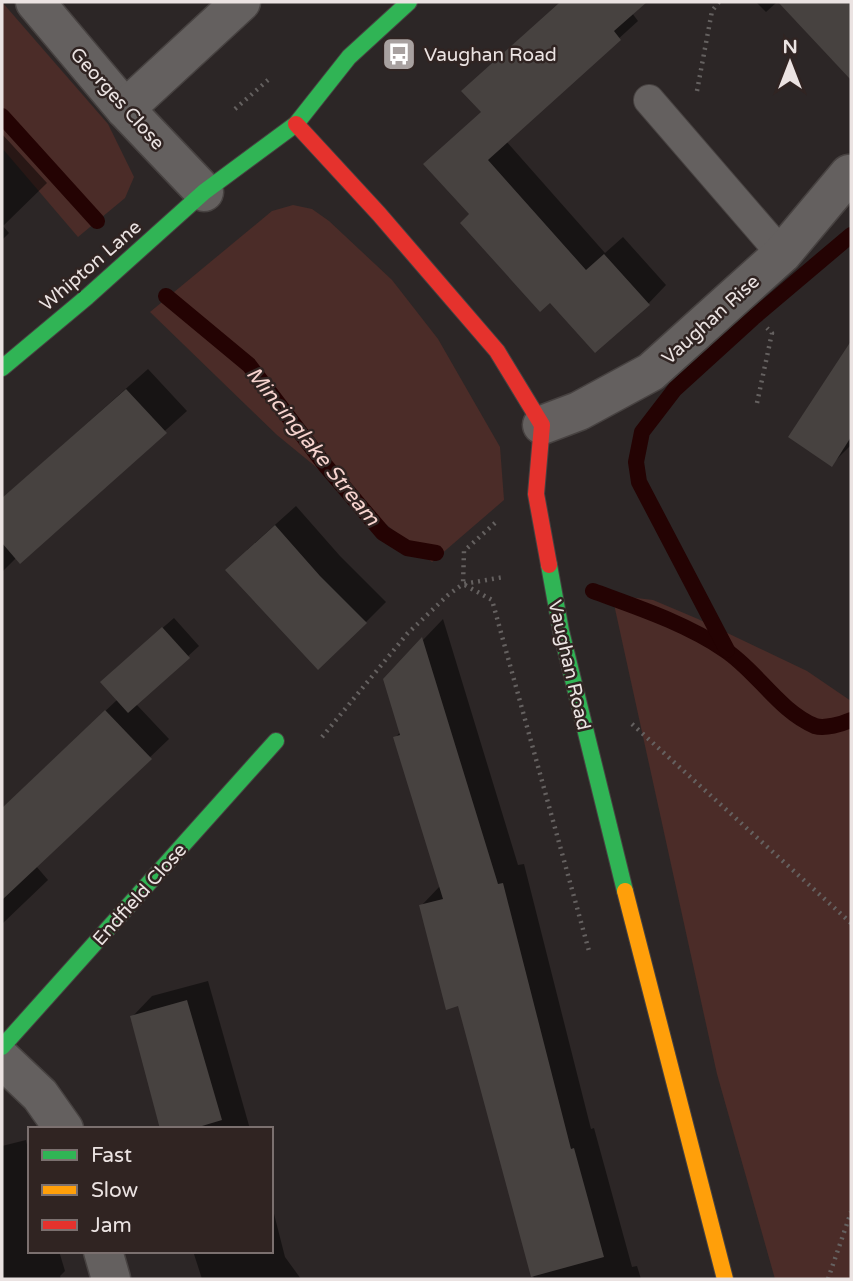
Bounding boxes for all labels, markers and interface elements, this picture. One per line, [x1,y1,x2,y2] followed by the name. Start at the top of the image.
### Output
[755,28,825,98] north arrow
[380,35,418,73] bus stop icon: Vaughan Road
[782,36,798,58] text: N
[66,43,169,154] street label: Georges Close
[424,44,557,66] place label: Vaughan Road
[36,216,146,316] street label: Whipton Lane
[658,270,764,369] street label: Vaughan Rise
[241,362,385,531] water label: Mincinglake Stream
[543,598,595,732] street label: Vaughan Road
[88,839,191,950] street label: Endfield Close
[28,1127,273,1253] legend
[91,1143,132,1168] text: Fast
[91,1178,139,1203] text: Slow
[91,1213,132,1238] text: Jam

